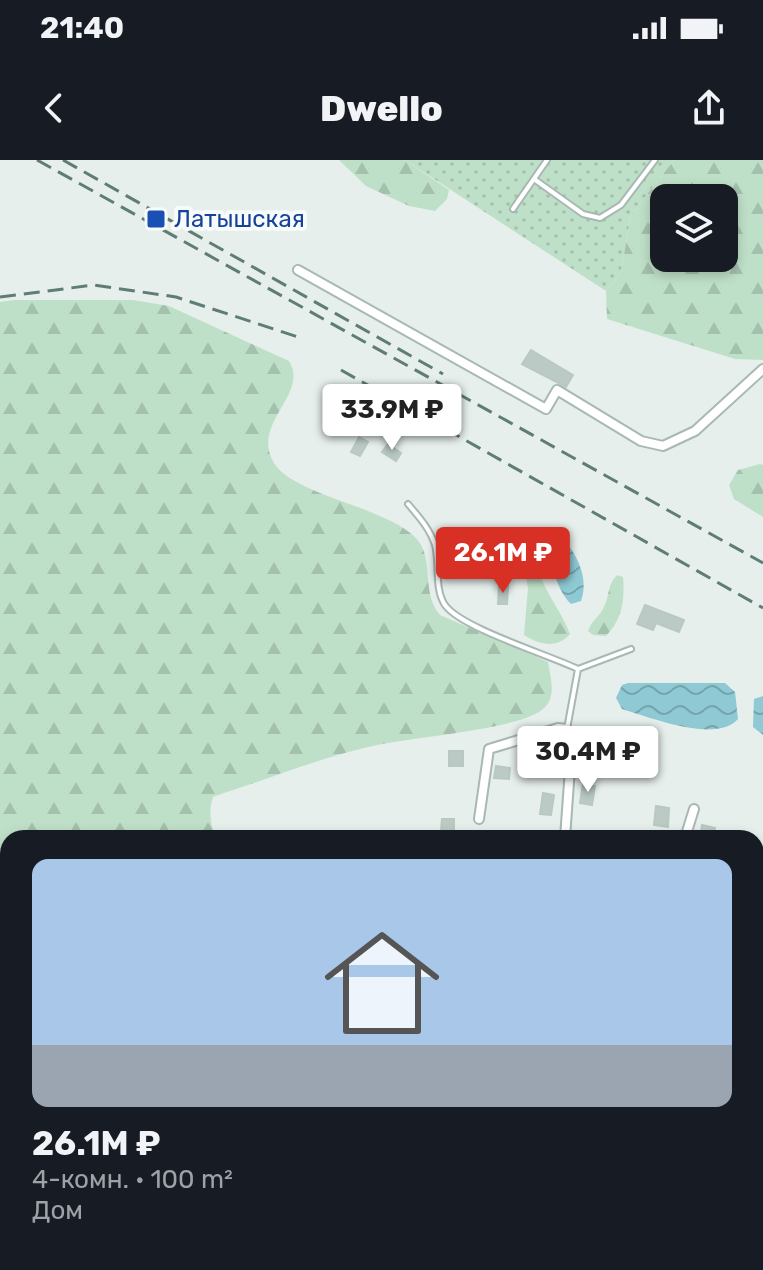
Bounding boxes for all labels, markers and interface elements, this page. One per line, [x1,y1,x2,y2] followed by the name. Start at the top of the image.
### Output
[40,10,124,46] text: 21:40
[32,86,76,130] icon: back
[687,86,731,130] icon: share
[320,87,443,130] text: Dwello
[650,184,738,272] map controls
[650,184,738,272] button: layers
[174,205,305,233] place label: Латышская
[145,208,167,230] marker: Латышская
[318,384,466,452] pin: 33.9M ₽
[340,394,444,425] text: 33.9M ₽
[429,527,577,595] pin: 26.1M ₽
[454,537,552,568] text: 26.1M ₽
[514,726,662,794] pin: 30.4M ₽
[535,736,641,767] text: 30.4M ₽
[310,911,454,1055] icon: home
[32,1123,161,1164] text: 26.1M ₽
[32,1164,233,1195] text: 4-комн. · 100 m²
[32,1195,83,1226] text: Дом

